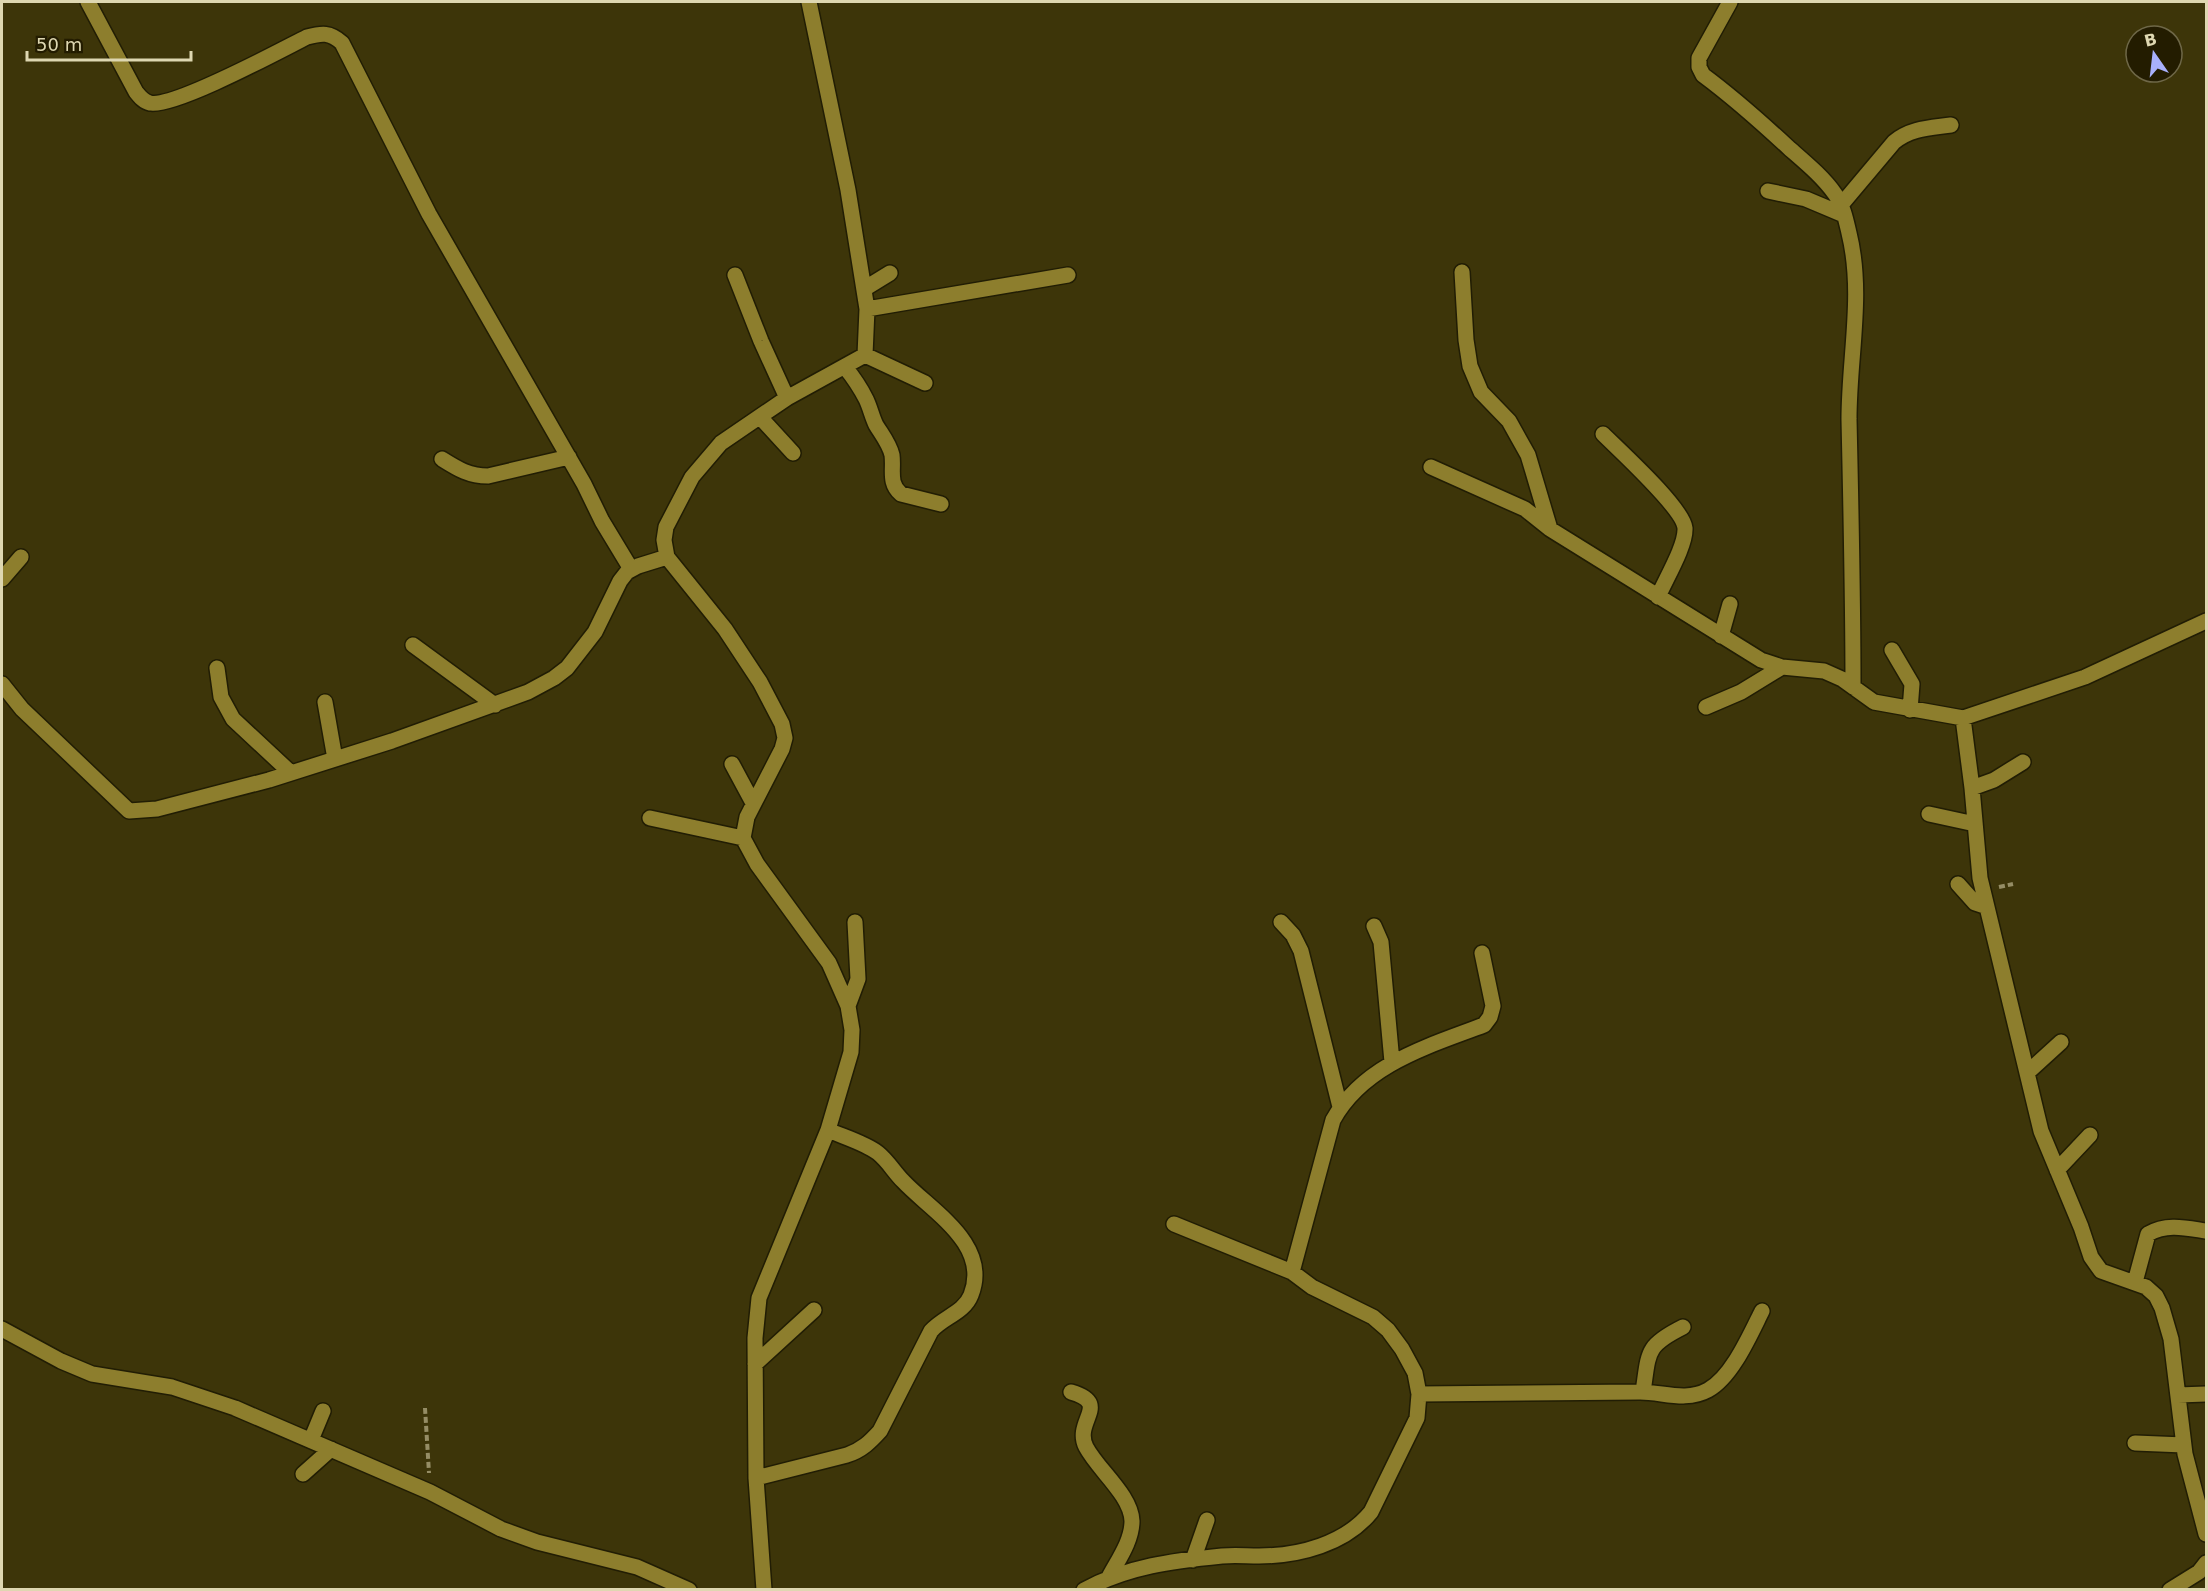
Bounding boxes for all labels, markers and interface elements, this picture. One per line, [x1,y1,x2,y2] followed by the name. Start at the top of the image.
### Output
[27,24,190,62] scale bar
[2124,24,2184,84] north arrow
[2142,29,2159,51] text: B
[36,34,82,55] text: 50 m

